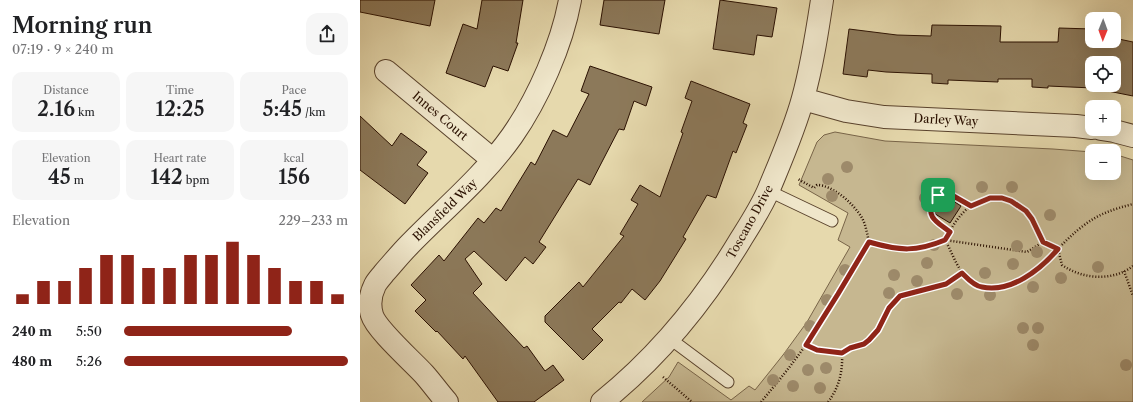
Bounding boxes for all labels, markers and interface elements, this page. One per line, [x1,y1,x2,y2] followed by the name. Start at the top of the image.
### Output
[12,12,152,39] text: Morning run
[1085,12,1121,48] north arrow
[1085,12,1121,180] map controls
[306,13,348,55] button: share
[12,41,114,57] text: 07:19 · 9 × 240 m
[1085,56,1121,92] button: locate
[43,83,89,97] text: Distance
[166,83,194,97] text: Time
[282,83,306,97] text: Pace
[409,88,472,144] street label: Innes Court
[37,97,75,121] text: 2.16
[155,97,205,121] text: 12:25
[262,97,302,121] text: 5:45
[1085,100,1121,136] button: +
[75,105,95,119] text: km
[302,105,326,119] text: /km
[913,110,979,129] street label: Darley Way
[1085,144,1121,180] button: −
[41,151,91,165] text: Elevation
[153,151,207,165] text: Heart rate
[284,151,304,165] text: kcal
[48,165,71,189] text: 45
[151,165,183,189] text: 142
[278,165,310,189] text: 156
[71,173,84,187] text: m
[183,173,209,187] text: bpm
[409,175,480,244] street label: Blansfield Way
[921,178,955,212] pin
[723,182,776,261] street label: Toscano Drive
[927,184,949,206] icon: arrive
[12,212,70,228] text: Elevation
[278,212,348,228] text: 229–233 m
[12,323,52,339] text: 240 m
[76,323,102,339] text: 5:50
[12,353,52,369] text: 480 m
[76,353,102,369] text: 5:26

